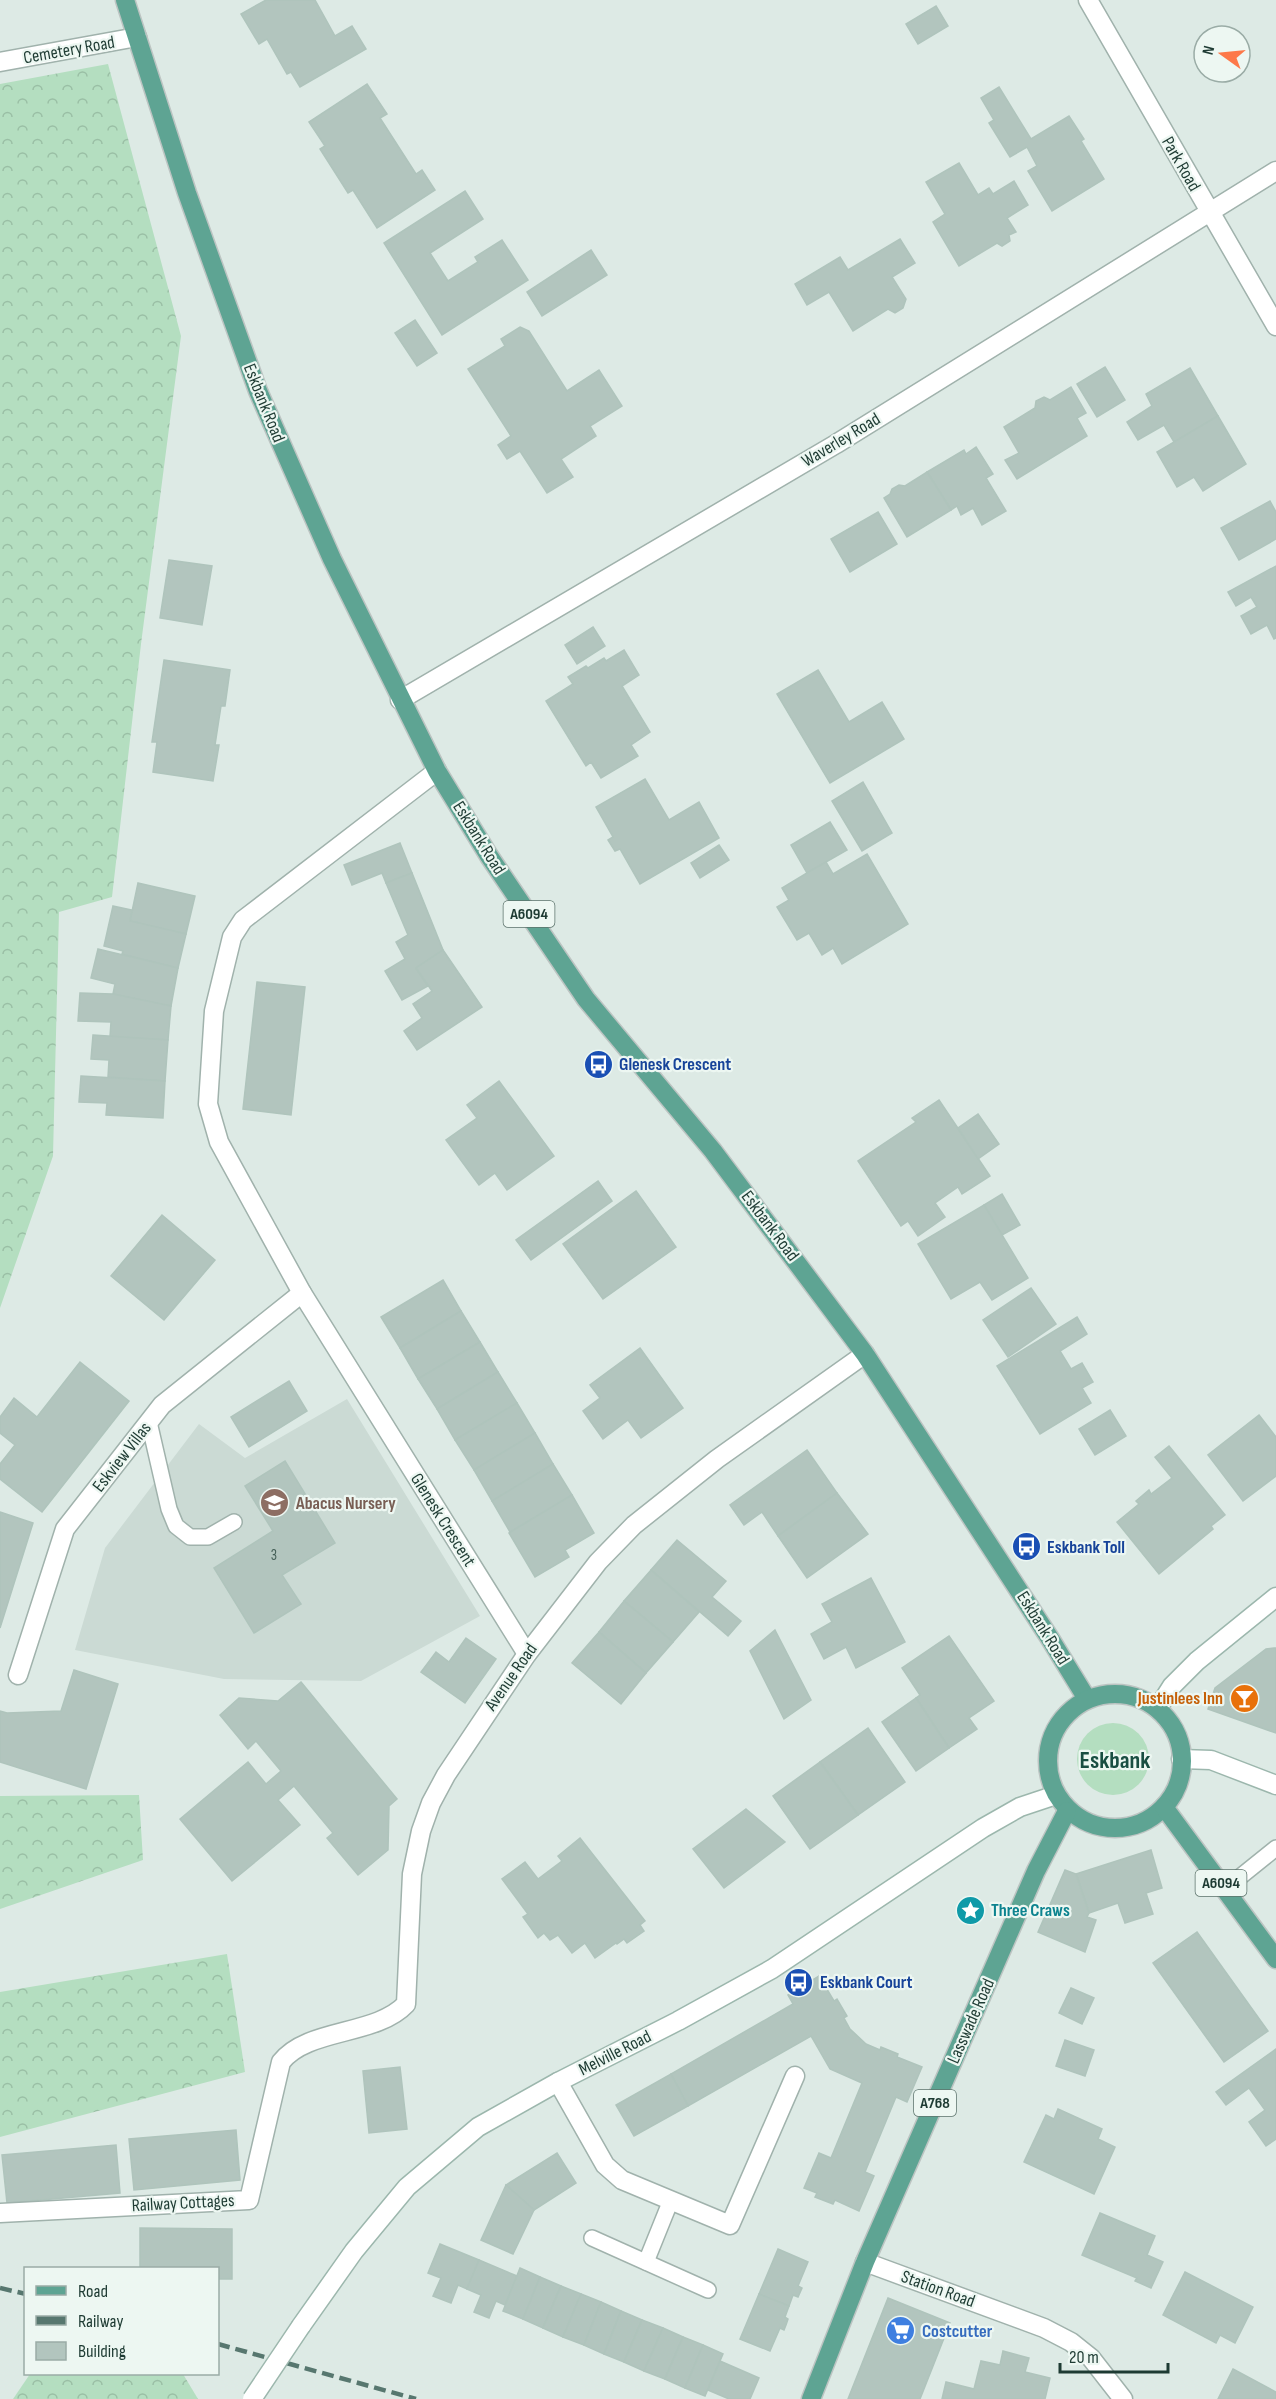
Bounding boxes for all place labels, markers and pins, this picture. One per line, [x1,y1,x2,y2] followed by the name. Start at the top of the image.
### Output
[582,1048,614,1080] bus stop icon: Glenesk Crescent
[619,1054,731,1075] place label: Glenesk Crescent
[259,1487,291,1519] school or university icon: Abacus Nursery
[295,1493,396,1514] place label: Abacus Nursery
[1010,1531,1042,1563] bus stop icon: Eskbank Toll
[1047,1537,1125,1558] place label: Eskbank Toll
[1228,1682,1260,1714] bar icon: Justinlees Inn
[1137,1688,1223,1709] place label: Justinlees Inn
[954,1894,986,1926] place icon: Three Craws
[991,1900,1070,1921] place label: Three Craws
[783,1966,815,1998] bus stop icon: Eskbank Court
[820,1972,913,1993] place label: Eskbank Court
[885,2315,917,2347] supermarket icon: Costcutter
[922,2321,993,2342] place label: Costcutter

